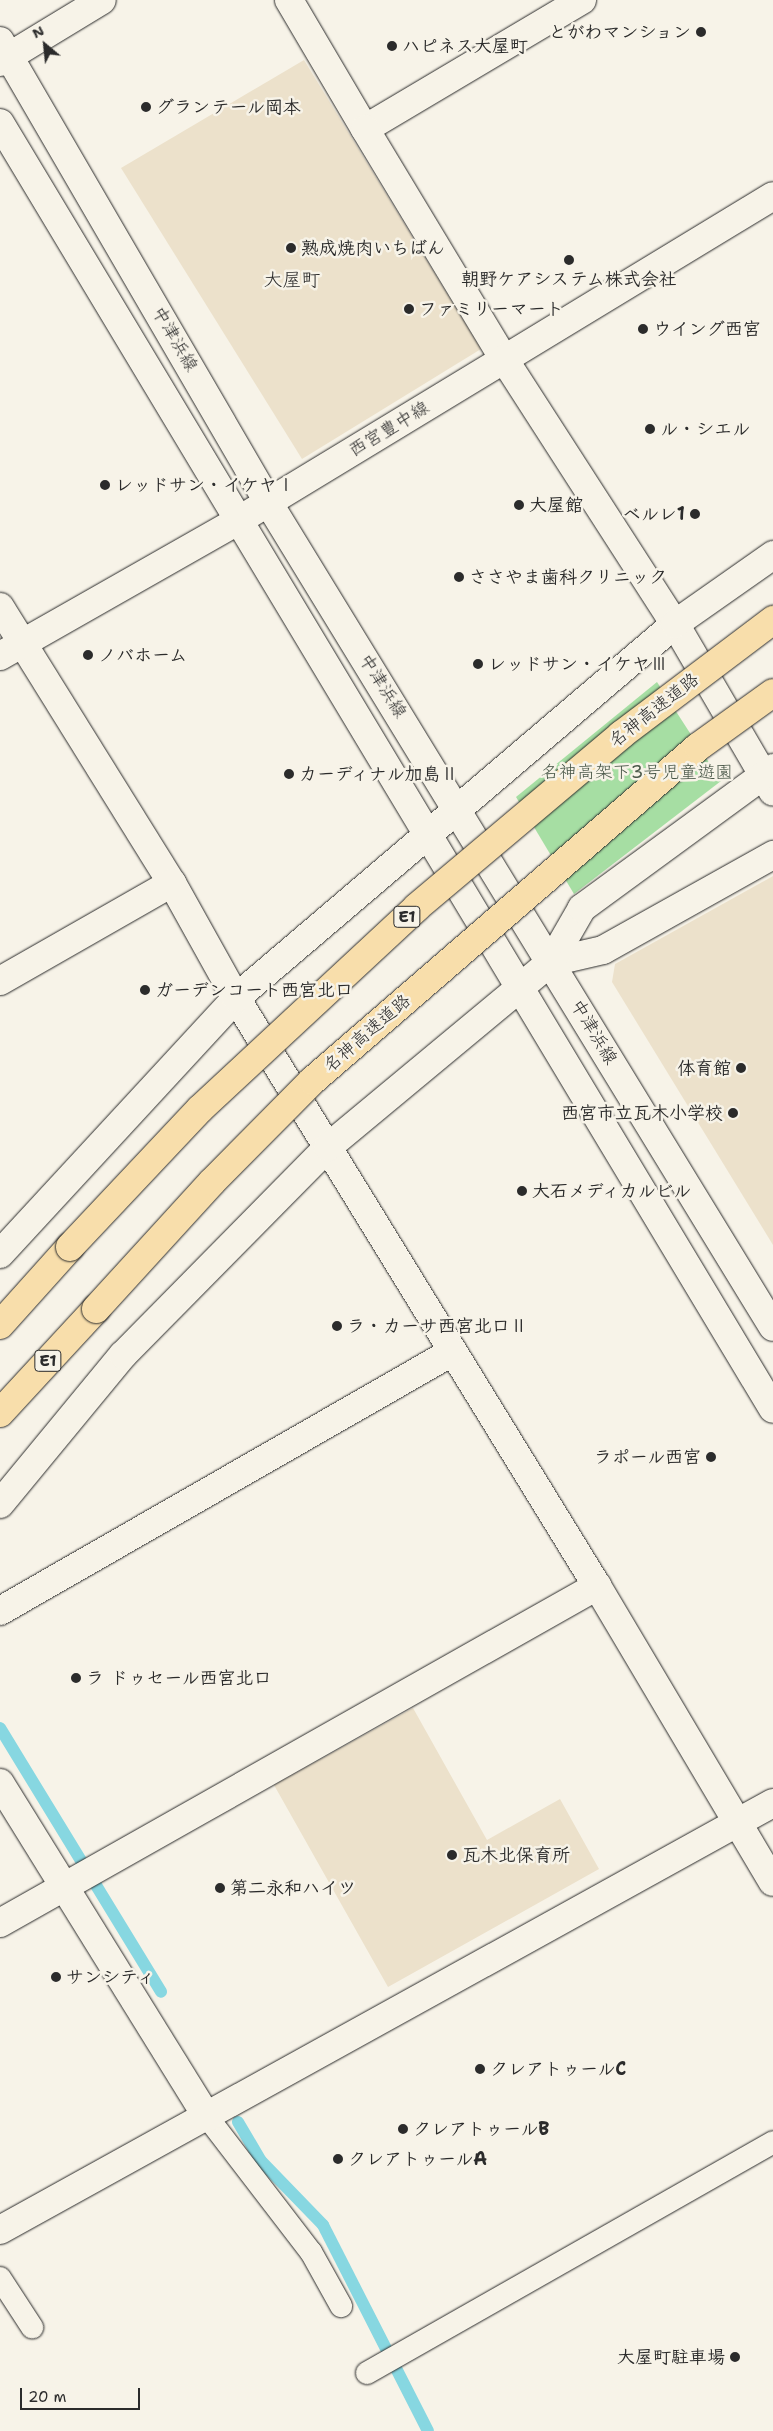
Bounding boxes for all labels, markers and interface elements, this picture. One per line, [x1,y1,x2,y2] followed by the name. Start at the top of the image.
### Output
[20,20,70,70] north arrow
[29,21,47,42] text: N
[547,21,691,43] place label: とがわマンション
[695,26,707,38] marker: とがわマンション
[402,35,528,57] place label: ハピネス大屋町
[386,40,398,52] marker: ハピネス大屋町
[156,96,300,118] place label: グランテール岡本
[140,101,152,113] marker: グランテール岡本
[301,237,445,259] place label: 熟成焼肉いちばん
[285,242,297,254] marker: 熟成焼肉いちばん
[563,254,575,266] marker: 朝野ケアシステム株式会社
[461,268,677,290] place label: 朝野ケアシステム株式会社
[264,269,320,291] district label: 大屋町
[419,298,563,320] place label: ファミリーマート
[148,302,202,376] street label: 中津浜線
[403,303,415,315] marker: ファミリーマート
[653,318,761,340] place label: ウイング西宮
[637,323,649,335] marker: ウイング西宮
[345,397,433,461] street label: 西宮豊中線
[660,418,750,440] place label: ル・シエル
[644,423,656,435] marker: ル・シエル
[115,474,295,496] place label: レッドサン・イケヤⅠ
[99,479,111,491] marker: レッドサン・イケヤⅠ
[529,494,583,516] place label: 大屋館
[513,499,525,511] marker: 大屋館
[623,503,685,525] place label: ベルレ1
[689,508,701,520] marker: ベルレ1
[469,566,667,588] place label: ささやま歯科クリニック
[453,571,465,583] marker: ささやま歯科クリニック
[98,644,188,666] place label: ノバホーム
[82,649,94,661] marker: ノバホーム
[355,650,411,722] street label: 中津浜線
[488,653,668,675] place label: レッドサン・イケヤⅢ
[472,658,484,670] marker: レッドサン・イケヤⅢ
[605,668,703,752] street label: 名神高速道路
[541,761,733,783] park label: 名神高架下3号児童遊園
[299,763,461,785] place label: カーディナル加島Ⅱ
[283,768,295,780] marker: カーディナル加島Ⅱ
[393,904,421,930] road number: E1
[155,979,353,1001] place label: ガーデンコート西宮北口
[139,984,151,996] marker: ガーデンコート西宮北口
[319,989,415,1077] street label: 名神高速道路
[566,996,622,1068] street label: 中津浜線
[677,1057,731,1079] place label: 体育館
[735,1062,747,1074] marker: 体育館
[561,1102,723,1124] place label: 西宮市立瓦木小学校
[727,1107,739,1119] marker: 西宮市立瓦木小学校
[532,1180,694,1202] place label: 大石メディカルビル
[516,1185,528,1197] marker: 大石メディカルビル
[347,1315,527,1337] place label: ラ・カーサ西宮北口Ⅱ
[331,1320,343,1332] marker: ラ・カーサ西宮北口Ⅱ
[34,1348,62,1374] road number: E1
[593,1446,701,1468] place label: ラポール西宮
[705,1451,717,1463] marker: ラポール西宮
[86,1667,272,1689] place label: ラ ドゥセール西宮北口
[70,1672,82,1684] marker: ラ ドゥセール西宮北口
[462,1844,570,1866] place label: 瓦木北保育所
[446,1849,458,1861] marker: 瓦木北保育所
[230,1877,356,1899] place label: 第二永和ハイツ
[214,1882,226,1894] marker: 第二永和ハイツ
[66,1966,156,1988] place label: サンシティ
[50,1971,62,1983] marker: サンシティ
[490,2058,627,2080] place label: クレアトゥールC
[474,2063,486,2075] marker: クレアトゥールC
[413,2118,550,2140] place label: クレアトゥールB
[397,2123,409,2135] marker: クレアトゥールB
[348,2148,488,2170] place label: クレアトゥールA
[332,2153,344,2165] marker: クレアトゥールA
[617,2346,725,2368] place label: 大屋町駐車場
[729,2351,741,2363] marker: 大屋町駐車場
[22,2378,142,2410] scale bar
[28,2387,67,2407] text: 20 m

